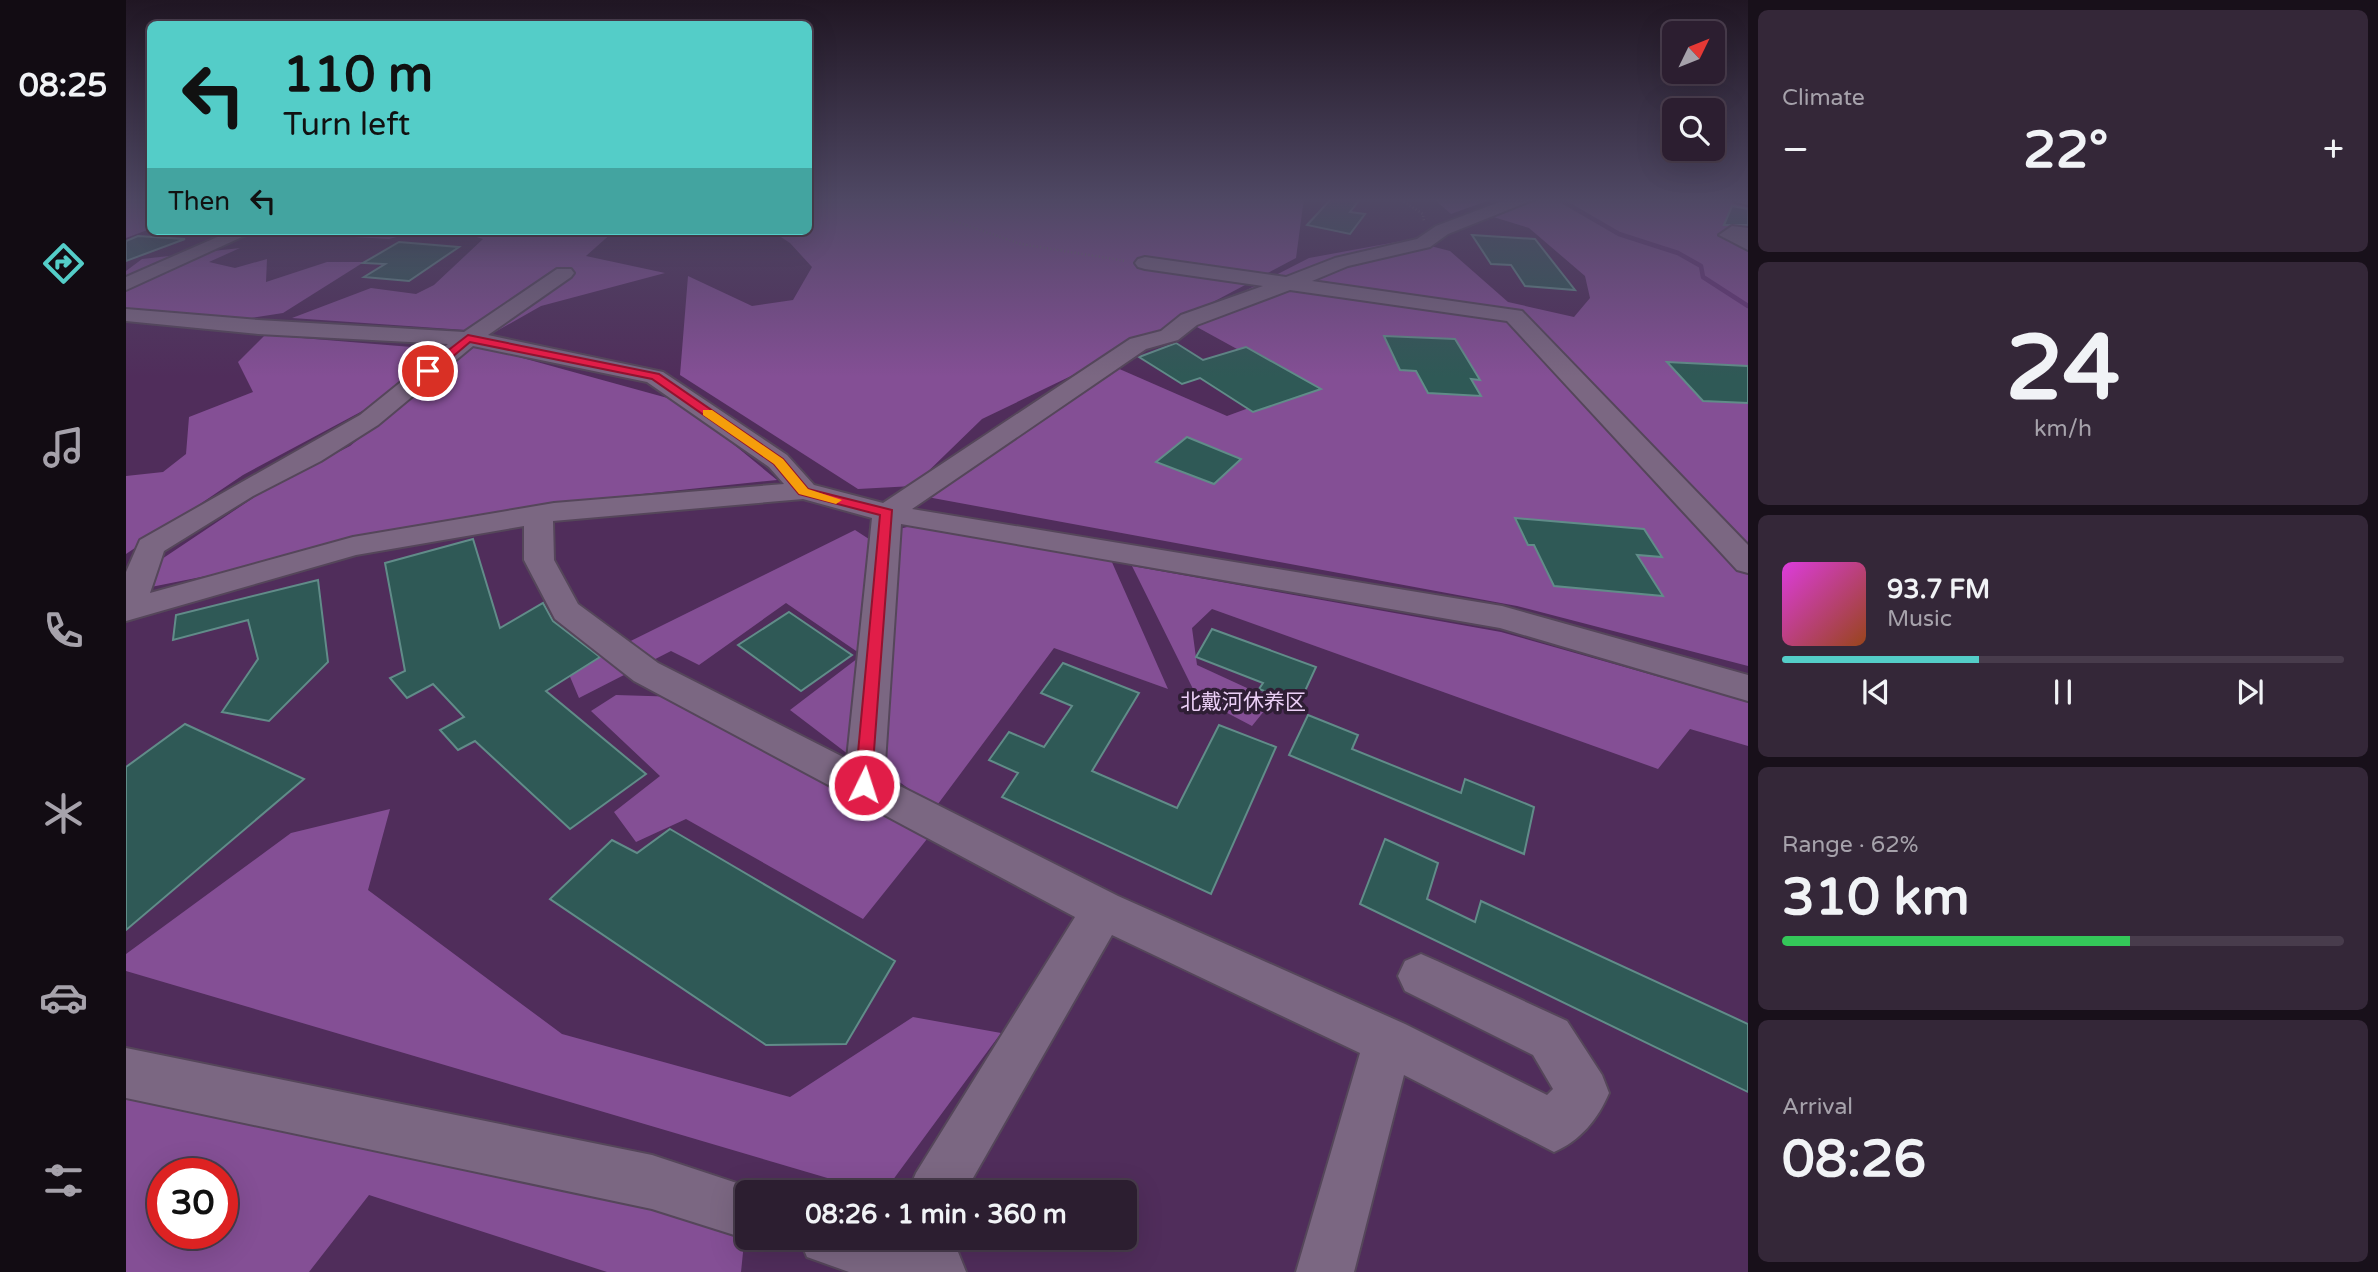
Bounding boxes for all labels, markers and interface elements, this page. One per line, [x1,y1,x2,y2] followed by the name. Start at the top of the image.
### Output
[1662,21,1726,84] north arrow
[1662,21,1725,161] map controls
[283,46,433,105] text: 110 m
[168,49,259,140] icon: left
[19,67,107,105] text: 08:25
[1782,84,1865,112] text: Climate
[1662,98,1725,161] button: search
[283,106,410,144] text: Turn left
[2023,119,2108,182] text: 22°
[1782,127,1809,173] text: −
[2323,127,2344,173] text: +
[244,182,282,220] icon: left
[168,186,230,217] text: Then
[39,239,88,288] icon: directions
[2006,314,2120,424] text: 24
[398,341,458,401] pin
[409,352,447,390] icon: arrive
[2034,415,2092,443] text: km/h
[39,423,88,472] icon: music
[1887,574,1990,605] text: 93.7 FM
[1887,605,1952,633] text: Music
[39,606,88,655] icon: phone
[1857,673,1895,711] icon: previous
[2044,673,2082,711] icon: pause
[2231,673,2269,711] icon: next
[1180,690,1306,715] park label: 北戴河休养区
[827,748,901,822] position arrow
[39,789,88,838] icon: climate
[1782,831,1918,859] text: Range · 62%
[1782,866,1970,929] text: 310 km
[39,973,88,1022] icon: car
[1782,1093,1853,1121] text: Arrival
[1782,1128,1926,1191] text: 08:26
[39,1156,88,1205] icon: filters
[147,1158,238,1249] speed limit sign: 30
[805,1199,1067,1230] text: 08:26 · 1 min · 360 m

